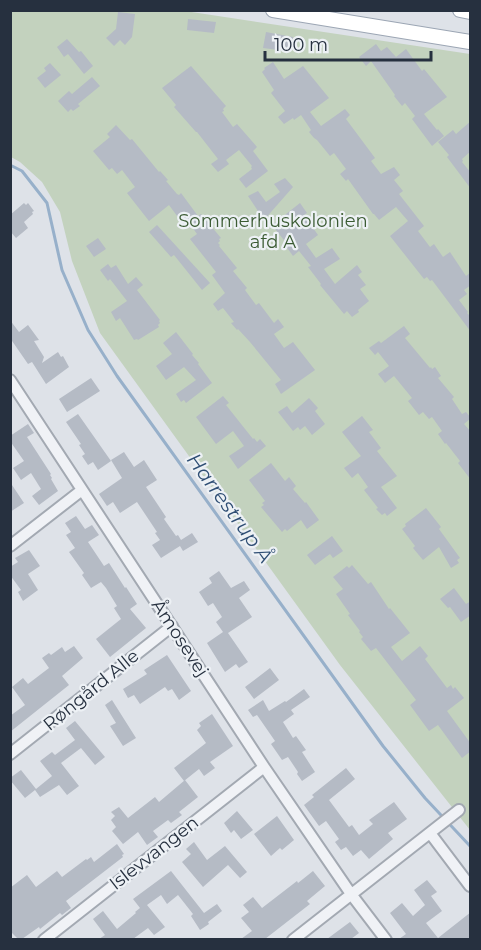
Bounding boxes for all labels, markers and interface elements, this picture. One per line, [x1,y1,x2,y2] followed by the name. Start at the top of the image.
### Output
[265,24,432,62] scale bar
[274,34,328,56] text: 100 m
[178,210,368,253] park label: Sommerhuskolonien afd A
[182,448,279,568] water label: Harrestrup Å
[147,595,214,681] street label: Åmosevej
[39,645,143,735] street label: Røngård Alle
[105,811,203,895] street label: Islevvangen

